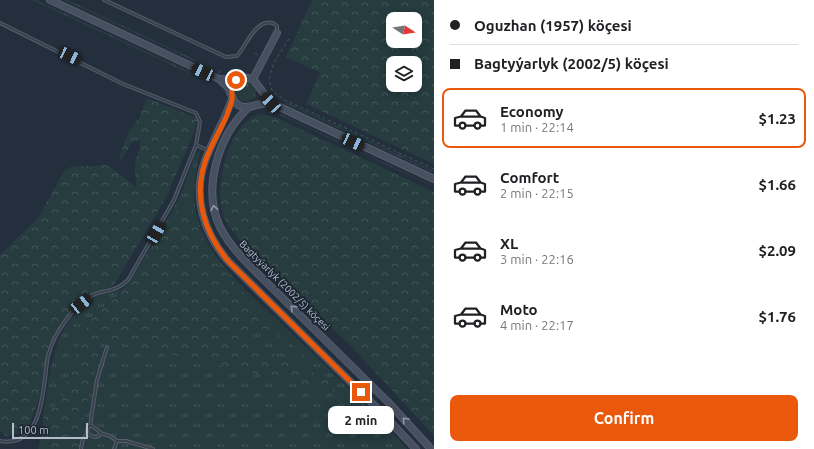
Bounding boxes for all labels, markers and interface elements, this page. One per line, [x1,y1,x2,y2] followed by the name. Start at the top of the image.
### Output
[386,12,422,48] north arrow
[386,12,422,92] map controls
[474,17,632,34] text: Oguzhan (1957) köçesi
[57,45,83,67] car
[474,55,669,72] text: Bagtyýarlyk (2002/5) köçesi
[386,56,422,92] button: layers
[190,61,216,83] car
[227,71,245,89] route start
[258,90,284,116] car
[452,100,488,136] icon: car
[500,103,564,120] text: Economy
[758,110,796,127] text: $1.23
[500,120,574,134] text: 1 min · 22:14
[340,131,366,153] car
[452,166,488,202] icon: car
[500,169,559,186] text: Comfort
[758,176,796,193] text: $1.66
[500,186,574,200] text: 2 min · 22:15
[210,205,219,211] one-way arrow
[145,220,167,246] car
[452,232,488,268] icon: car
[500,235,518,252] text: XL
[237,238,332,333] street label: Bagtyýarlyk (2002/5) köçesi
[758,242,796,259] text: $2.09
[500,252,574,266] text: 3 min · 22:16
[68,292,94,316] car
[452,298,488,334] icon: car
[500,301,538,318] text: Moto
[290,305,298,313] one-way arrow
[758,308,796,325] text: $1.76
[500,318,574,332] text: 4 min · 22:17
[352,383,370,401] route end
[450,395,798,441] button: Confirm
[328,406,394,434] callout: 2 min
[345,413,377,427] text: 2 min
[402,417,410,425] one-way arrow
[12,421,88,440] scale bar
[18,424,49,436] text: 100 m

